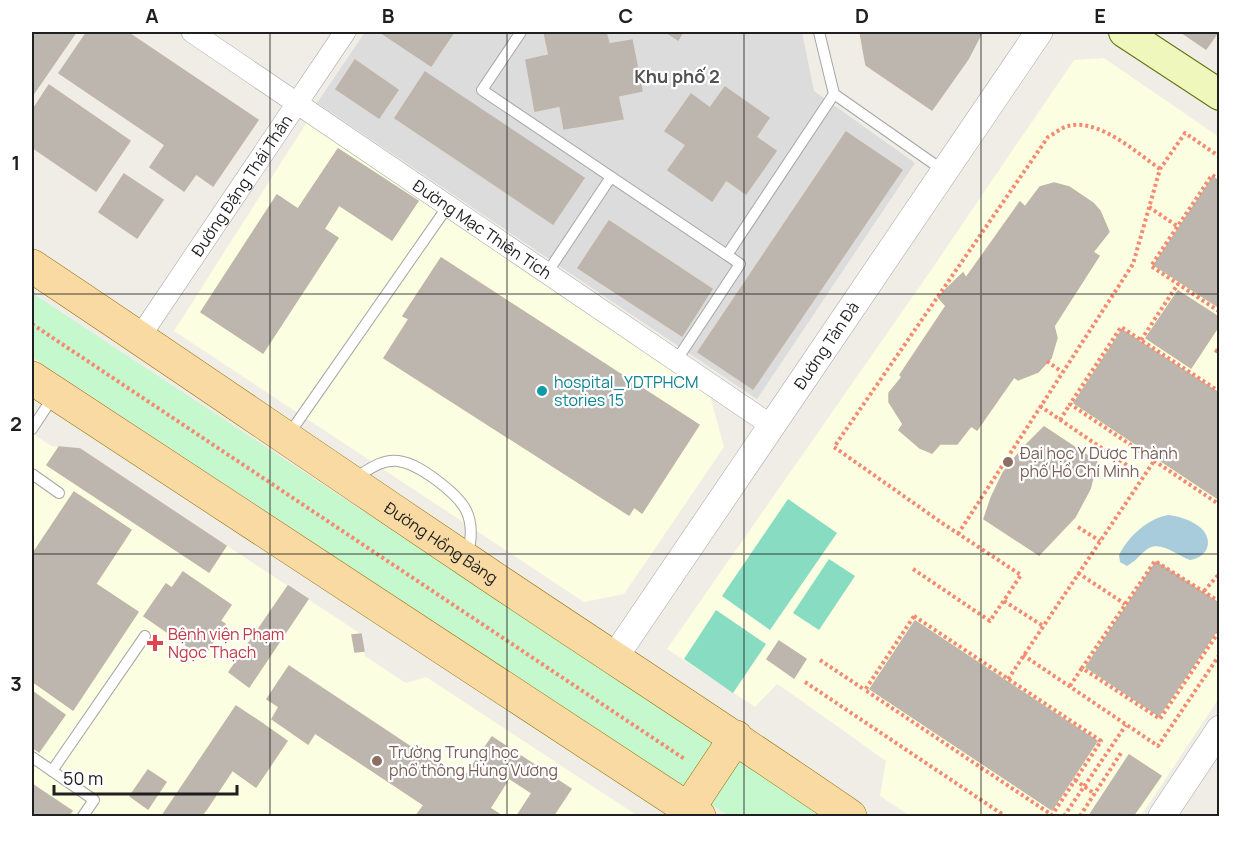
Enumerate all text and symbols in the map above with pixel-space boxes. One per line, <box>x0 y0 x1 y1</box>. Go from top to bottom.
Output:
text: A <box>145 2 159 29</box>
text: B <box>382 2 395 29</box>
text: C <box>619 2 633 29</box>
text: D <box>855 2 869 29</box>
text: E <box>1094 2 1106 29</box>
district label: Khu phố 2 <box>634 64 720 88</box>
street label: Đường Đặng Thái Thân <box>186 110 297 260</box>
text: 1 <box>12 149 20 176</box>
street label: Đường Mạc Thiên Tích <box>409 174 556 284</box>
street label: Đường Tản Đà <box>789 297 864 394</box>
place label: hospital_YDTPHCM stories 15 <box>554 371 698 411</box>
marker: hospital_YDTPHCM stories 15 <box>535 384 549 398</box>
text: 2 <box>10 410 22 437</box>
place label: Đại học Y Dược Thành phố Hồ Chí Minh <box>1020 442 1178 482</box>
marker: Đại học Y Dược Thành phố Hồ Chí Minh <box>1001 455 1015 469</box>
street label: Đường Hồng Bàng <box>380 497 502 589</box>
place label: Bệnh viện Phạm Ngọc Thạch <box>168 623 284 663</box>
marker: Bệnh viện Phạm Ngọc Thạch <box>146 634 164 652</box>
text: 3 <box>10 670 22 697</box>
place label: Trường Trung học phổ thông Hùng Vương <box>389 741 558 781</box>
marker: Trường Trung học phổ thông Hùng Vương <box>370 754 384 768</box>
scale bar <box>54 758 237 796</box>
text: 50 m <box>63 766 103 790</box>

